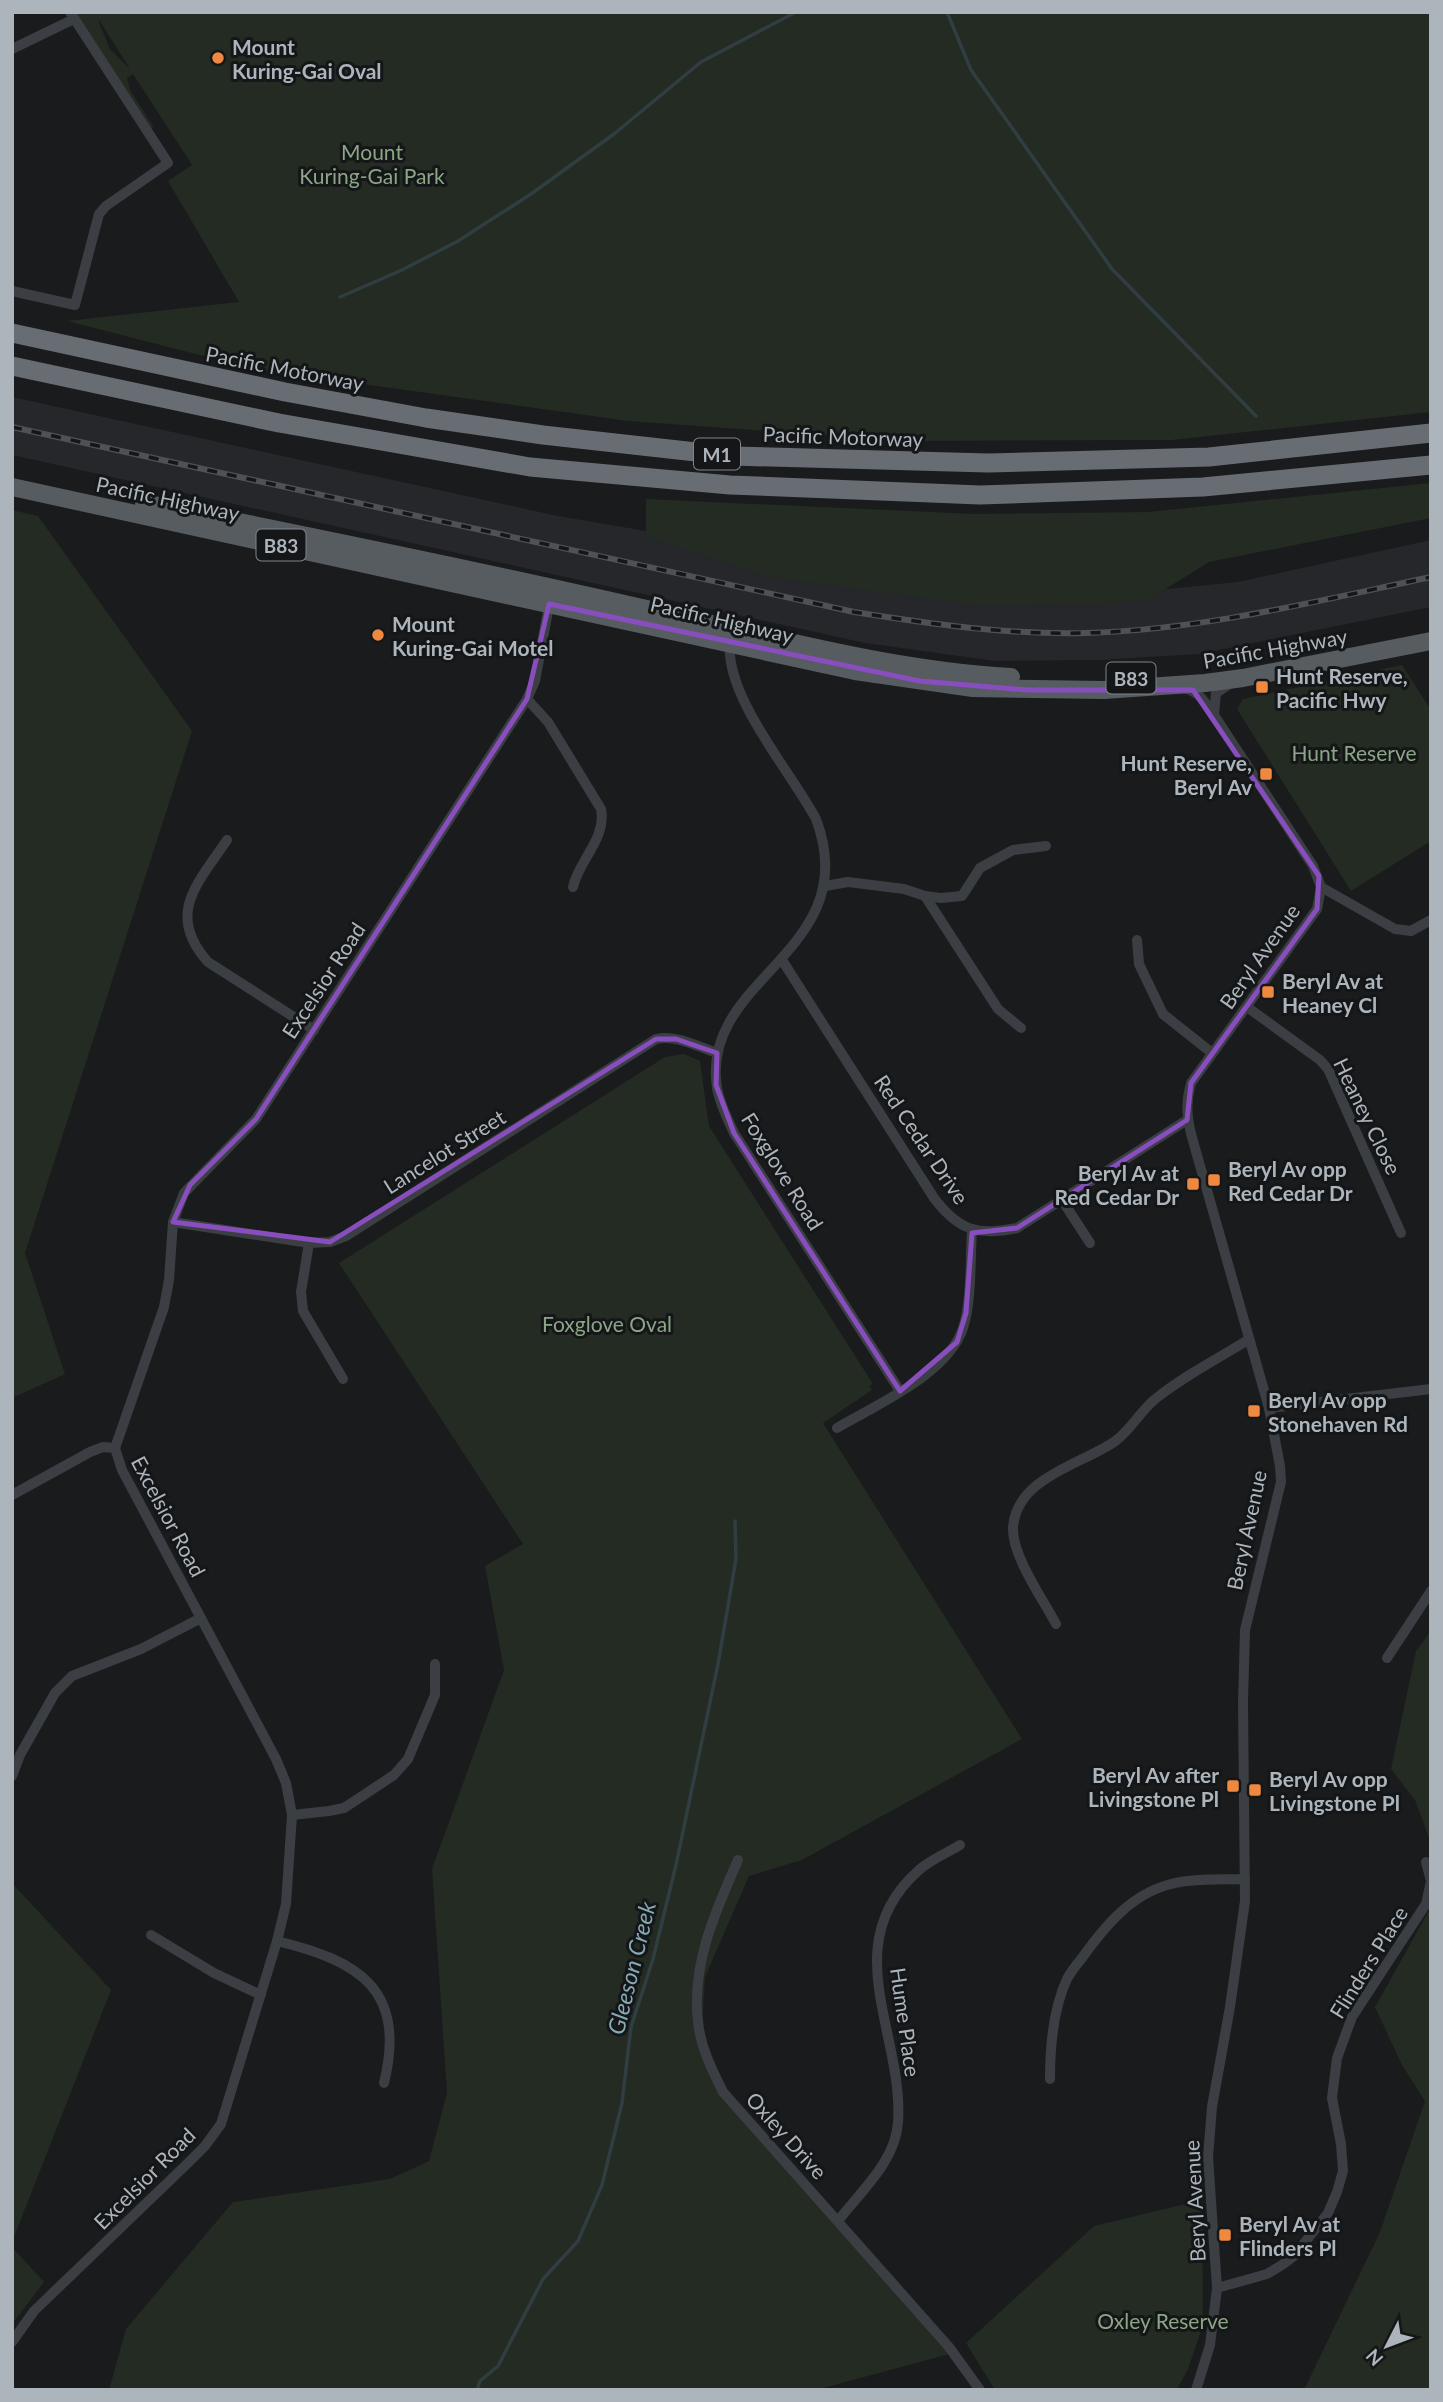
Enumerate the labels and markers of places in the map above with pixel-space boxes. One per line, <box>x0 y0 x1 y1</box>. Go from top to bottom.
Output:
place label: Mount Kuring-Gai Oval <box>232 34 382 83</box>
marker: Mount Kuring-Gai Oval <box>210 50 226 66</box>
place label: Mount Kuring-Gai Motel <box>392 611 553 660</box>
marker: Mount Kuring-Gai Motel <box>370 627 386 643</box>
place label: Hunt Reserve, Pacific Hwy <box>1276 663 1408 712</box>
marker: Hunt Reserve, Pacific Hwy <box>1254 679 1270 695</box>
place label: Hunt Reserve, Beryl Av <box>1120 750 1252 799</box>
marker: Hunt Reserve, Beryl Av <box>1258 766 1274 782</box>
place label: Beryl Av at Heaney Cl <box>1282 968 1383 1017</box>
marker: Beryl Av at Heaney Cl <box>1260 984 1276 1000</box>
place label: Beryl Av opp Red Cedar Dr <box>1228 1156 1353 1205</box>
place label: Beryl Av at Red Cedar Dr <box>1054 1160 1179 1209</box>
marker: Beryl Av opp Red Cedar Dr <box>1206 1172 1222 1188</box>
marker: Beryl Av at Red Cedar Dr <box>1185 1176 1201 1192</box>
place label: Beryl Av opp Stonehaven Rd <box>1268 1387 1408 1436</box>
marker: Beryl Av opp Stonehaven Rd <box>1246 1403 1262 1419</box>
place label: Beryl Av after Livingstone Pl <box>1088 1762 1219 1811</box>
place label: Beryl Av opp Livingstone Pl <box>1269 1766 1400 1815</box>
marker: Beryl Av after Livingstone Pl <box>1225 1778 1241 1794</box>
marker: Beryl Av opp Livingstone Pl <box>1247 1782 1263 1798</box>
place label: Beryl Av at Flinders Pl <box>1239 2211 1340 2260</box>
marker: Beryl Av at Flinders Pl <box>1217 2227 1233 2243</box>

